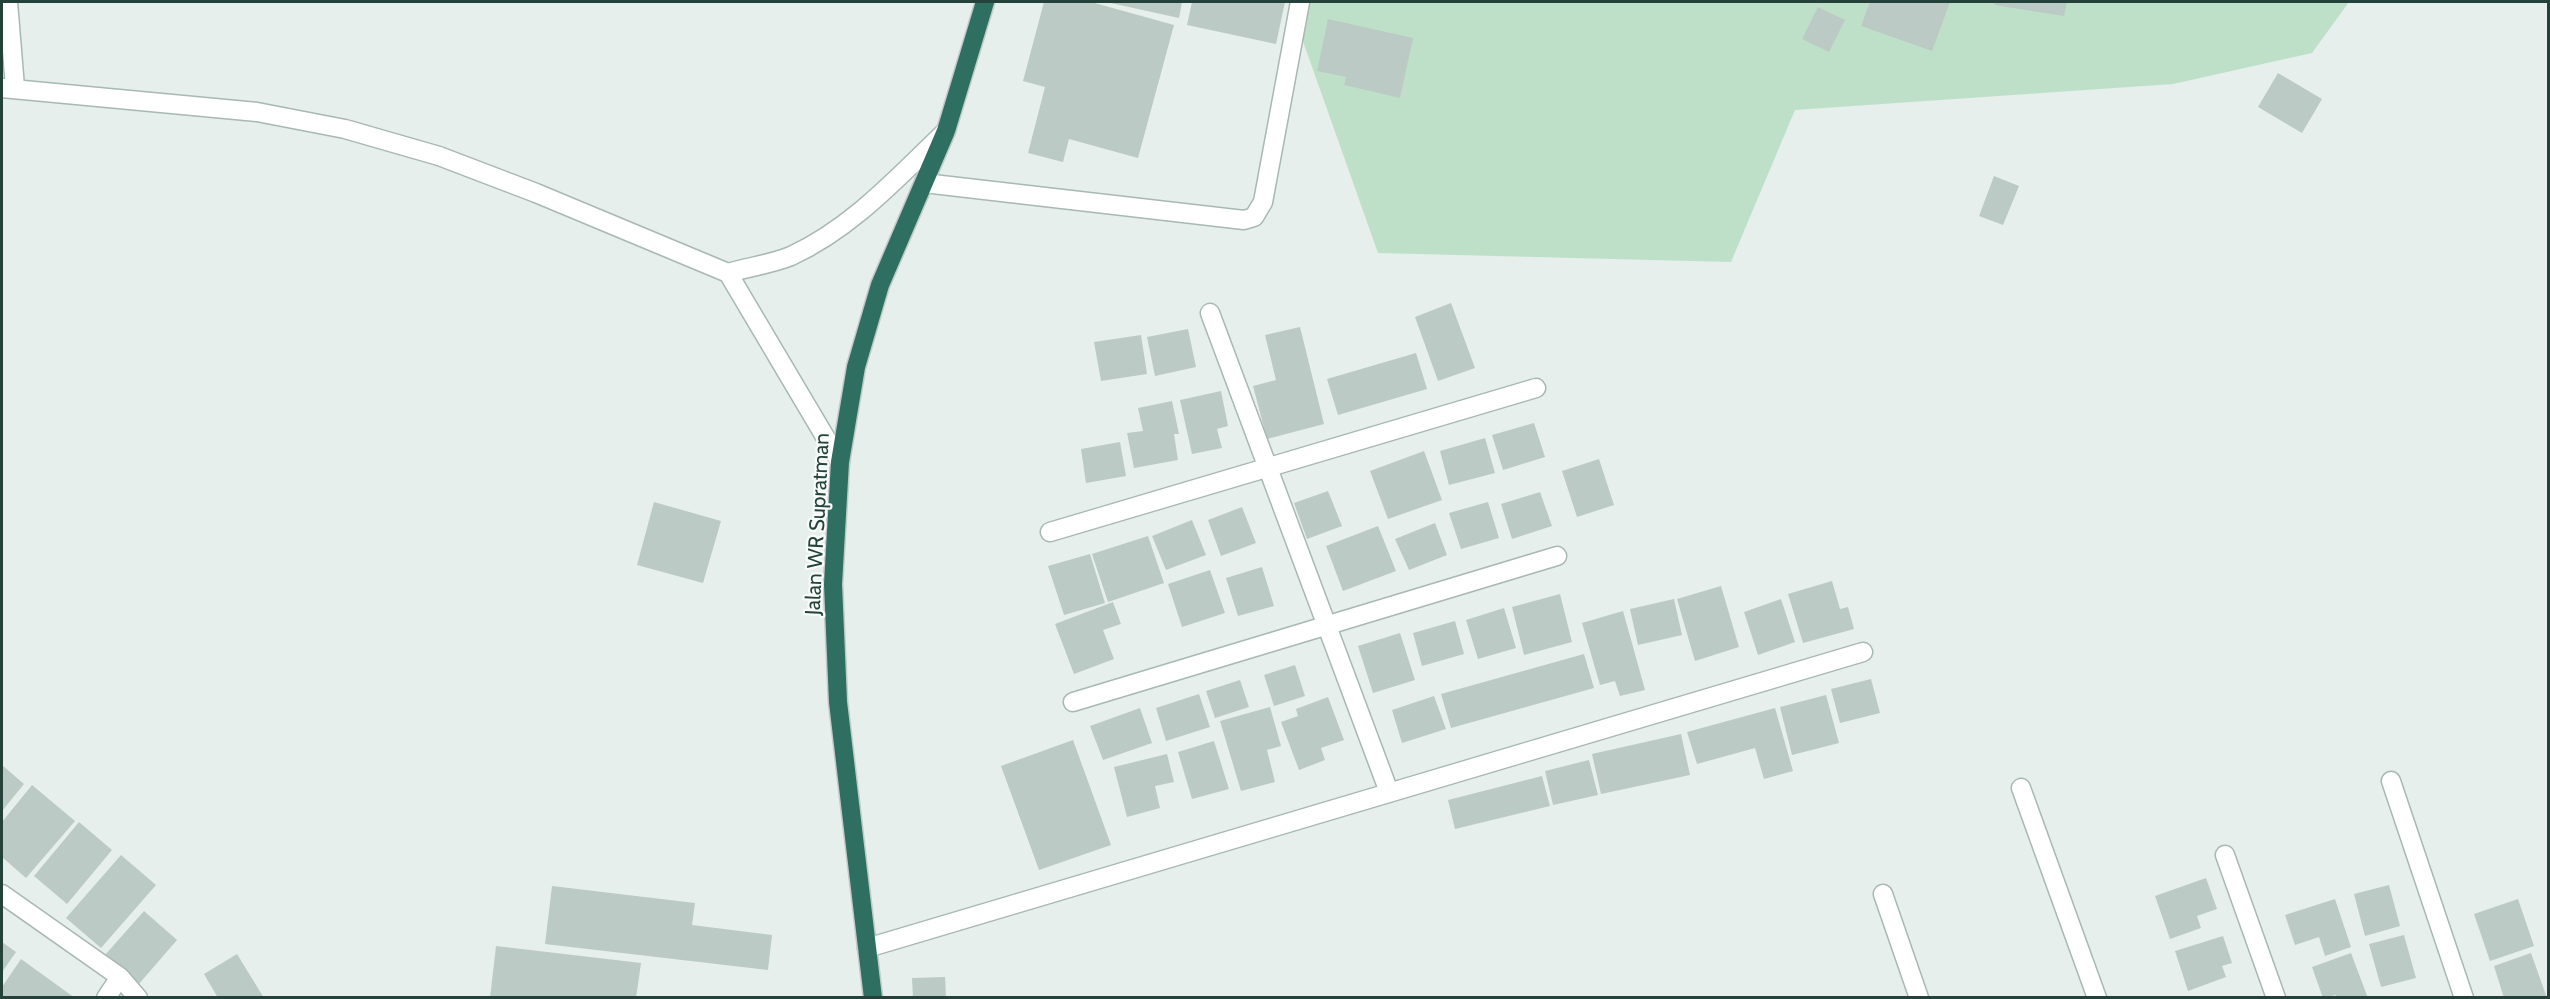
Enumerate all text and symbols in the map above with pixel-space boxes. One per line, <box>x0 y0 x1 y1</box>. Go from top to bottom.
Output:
street label: Jalan WR Supratman <box>801 432 835 616</box>

